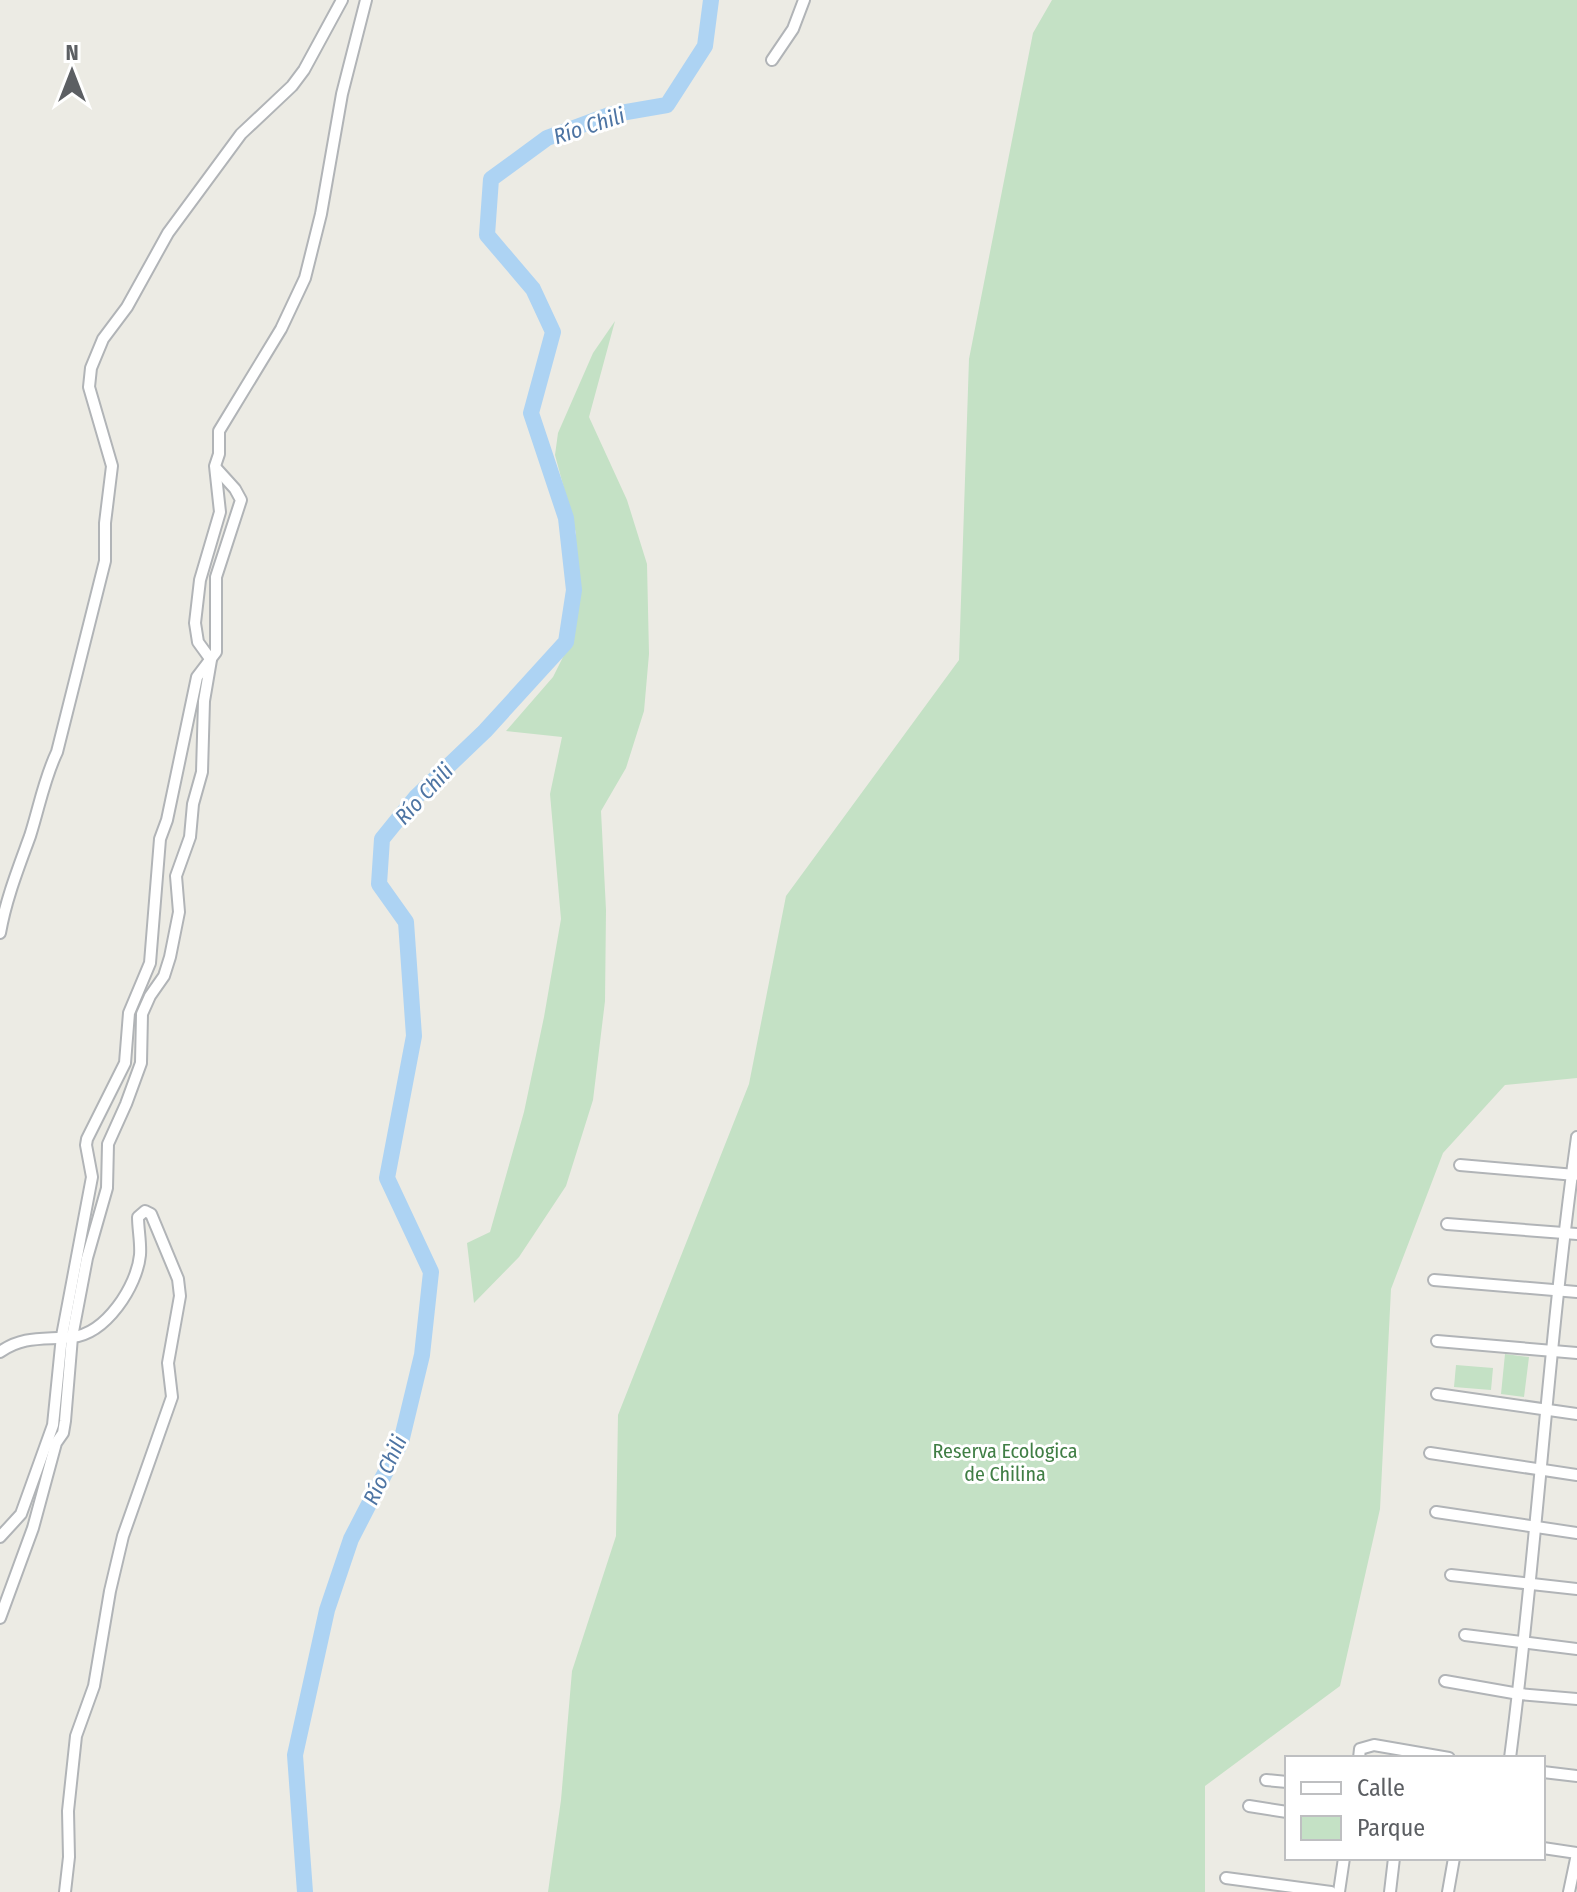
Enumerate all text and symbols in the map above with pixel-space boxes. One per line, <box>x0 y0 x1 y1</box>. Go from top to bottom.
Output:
north arrow <box>32 32 112 112</box>
text: N <box>65 39 79 66</box>
water label: Río Chili <box>550 102 628 150</box>
water label: Río Chili <box>389 758 459 830</box>
water label: Río Chili <box>357 1431 413 1509</box>
park label: Reserva Ecologica de Chilina <box>933 1439 1077 1486</box>
legend <box>1285 1756 1545 1860</box>
text: Calle <box>1357 1774 1405 1802</box>
text: Parque <box>1357 1814 1425 1842</box>

